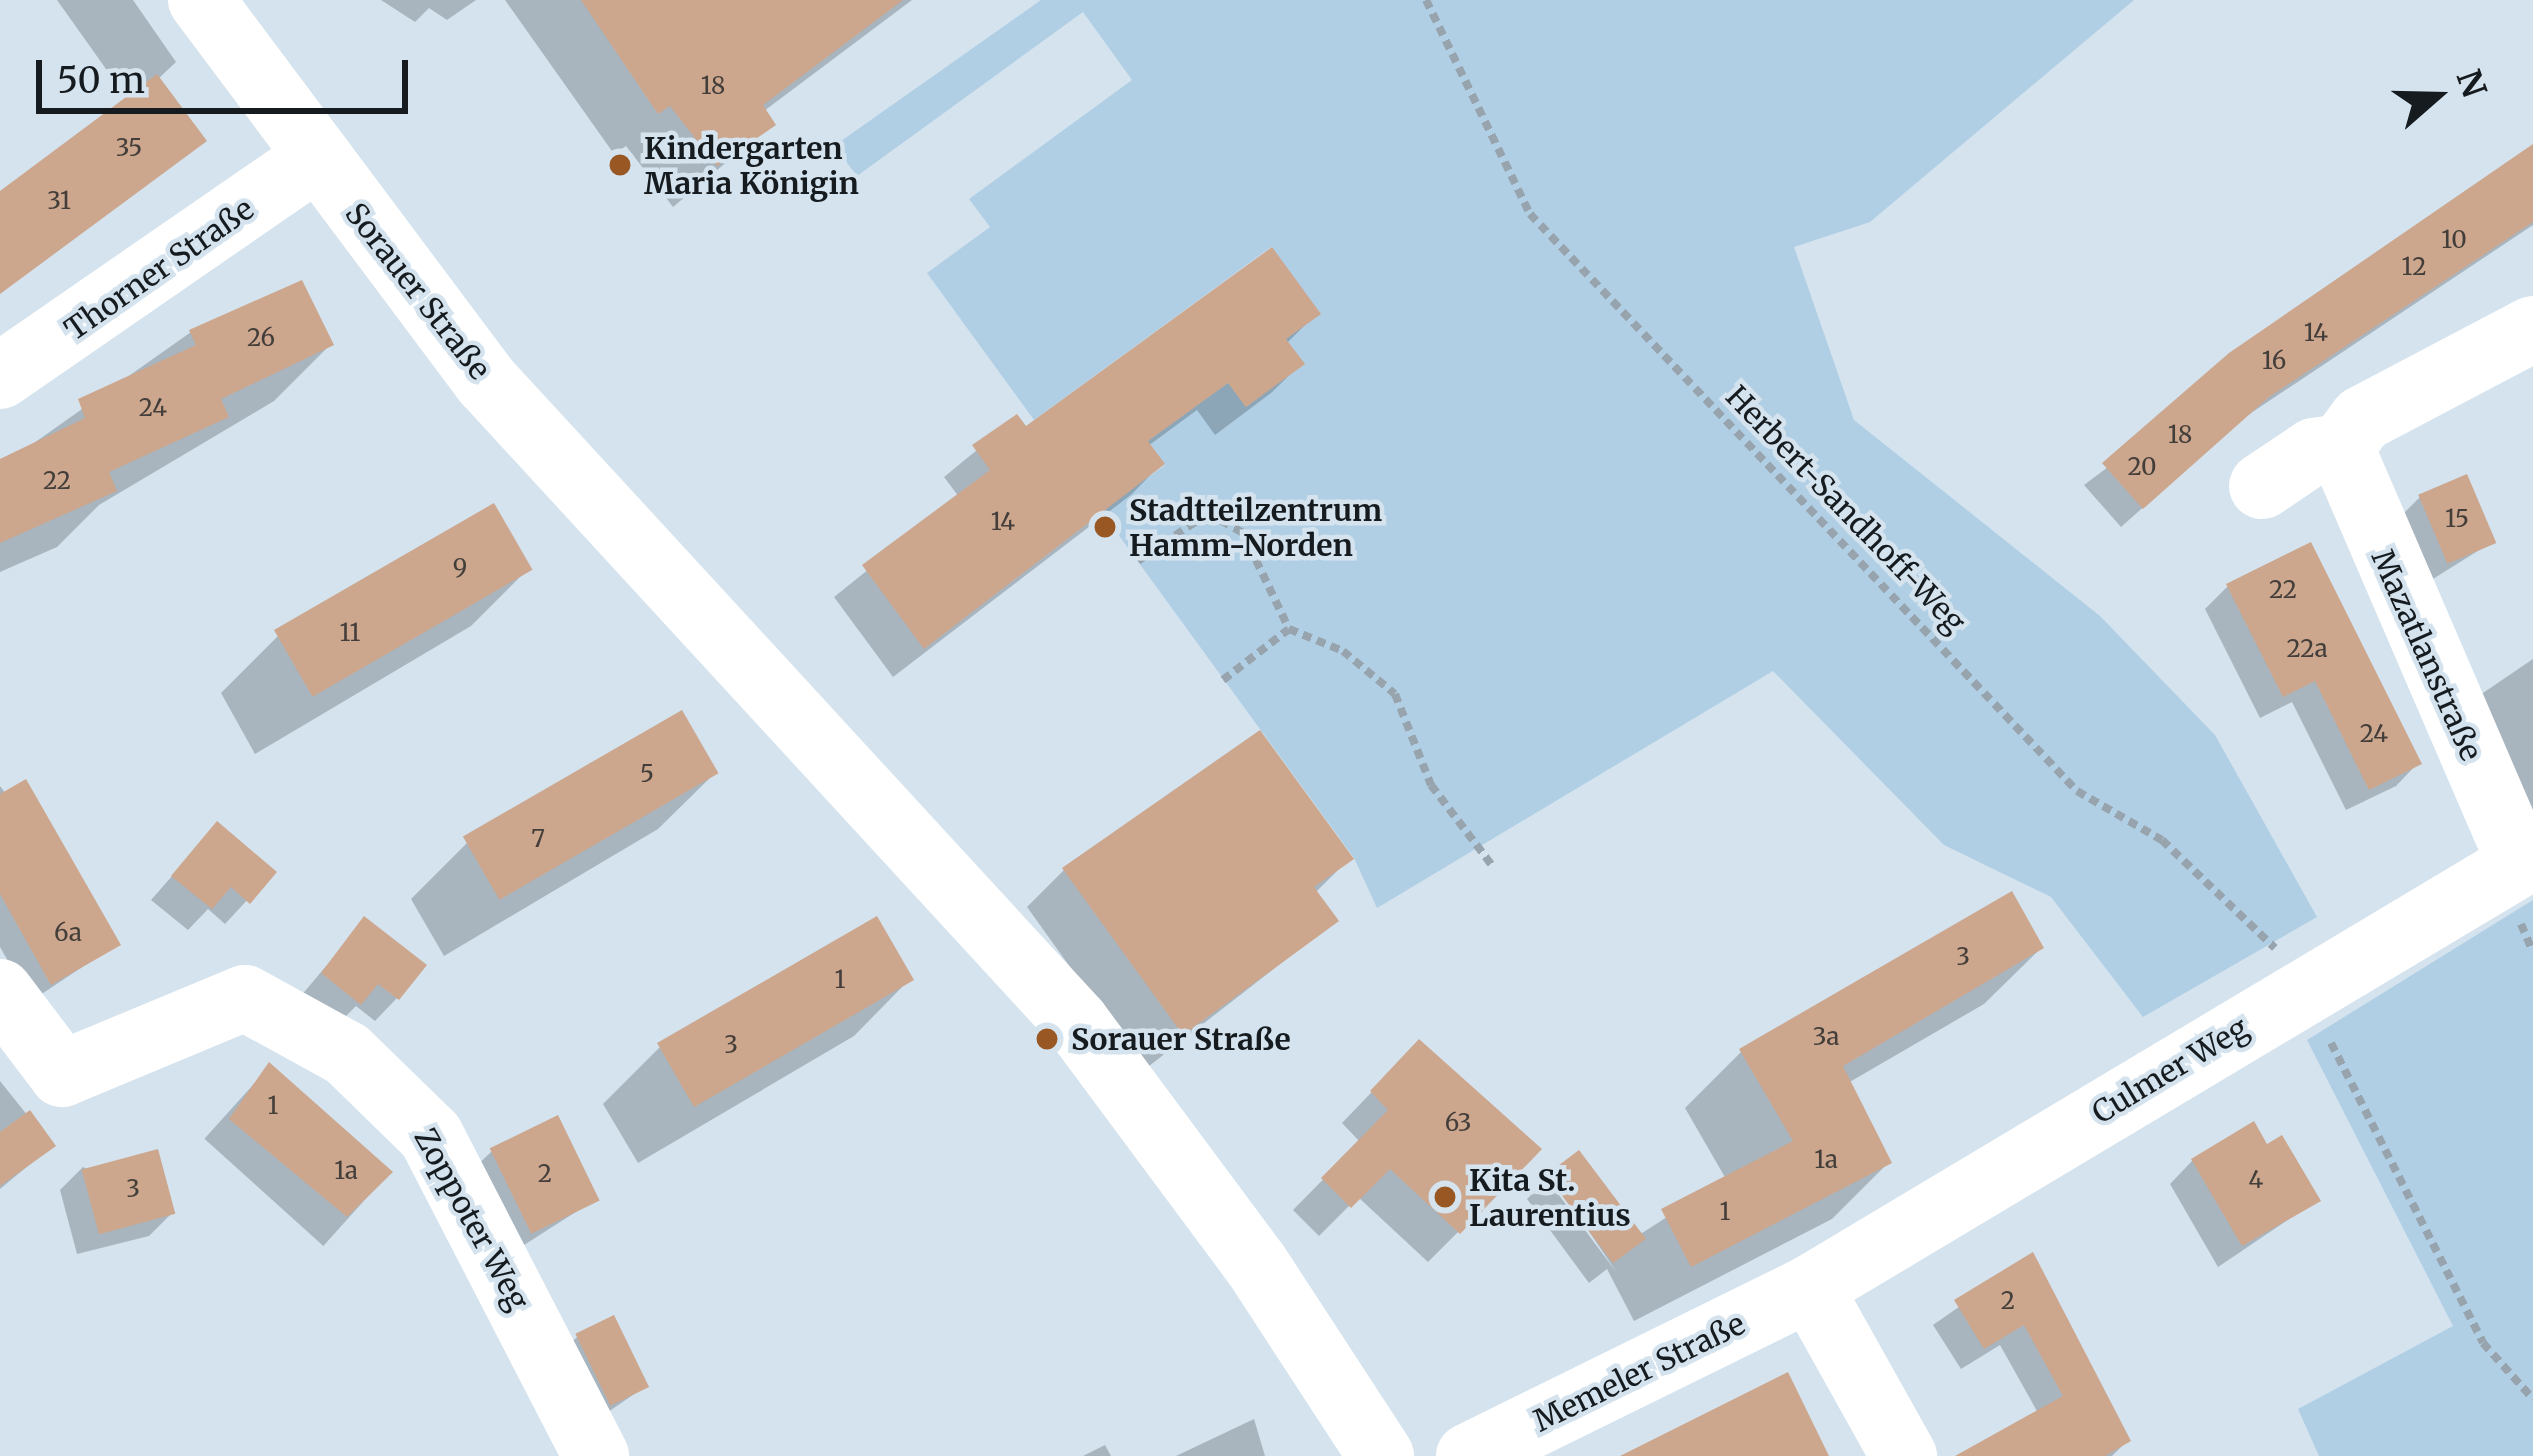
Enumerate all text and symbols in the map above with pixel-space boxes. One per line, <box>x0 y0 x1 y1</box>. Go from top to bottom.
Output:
scale bar <box>42 36 414 110</box>
north arrow <box>2377 36 2497 156</box>
text: 50 m <box>57 58 145 103</box>
text: N <box>2448 64 2495 103</box>
house number: 18 <box>701 72 725 100</box>
place label: Kindergarten Maria Königin <box>644 130 859 201</box>
house number: 35 <box>116 134 142 162</box>
marker: Kindergarten Maria Königin <box>607 152 633 178</box>
house number: 31 <box>47 187 71 215</box>
street label: Thorner Straße <box>58 191 260 347</box>
street label: Sorauer Straße <box>338 196 498 386</box>
house number: 10 <box>2441 226 2467 254</box>
house number: 12 <box>2402 253 2426 281</box>
house number: 14 <box>2304 319 2328 347</box>
house number: 26 <box>247 324 275 352</box>
house number: 16 <box>2262 347 2286 375</box>
street label: Herbert-Sandhoff-Weg <box>1719 378 1973 640</box>
house number: 24 <box>139 394 167 422</box>
house number: 18 <box>2168 421 2192 449</box>
house number: 20 <box>2127 453 2157 481</box>
house number: 22 <box>43 467 71 495</box>
place label: Stadtteilzentrum Hamm-Norden <box>1129 492 1382 562</box>
house number: 15 <box>2445 505 2469 533</box>
house number: 14 <box>991 508 1015 536</box>
marker: Stadtteilzentrum Hamm-Norden <box>1092 514 1118 540</box>
street label: Mazatlanstraße <box>2364 544 2490 766</box>
house number: 9 <box>453 554 467 582</box>
house number: 22 <box>2269 576 2297 604</box>
house number: 11 <box>340 619 360 647</box>
house number: 22a <box>2286 635 2328 663</box>
house number: 24 <box>2360 720 2388 748</box>
house number: 5 <box>640 760 654 788</box>
house number: 7 <box>531 825 545 853</box>
house number: 6a <box>54 919 82 947</box>
house number: 3 <box>1956 943 1970 971</box>
house number: 1 <box>835 966 845 994</box>
street label: Culmer Weg <box>2085 1009 2255 1131</box>
place label: Sorauer Straße <box>1071 1021 1291 1057</box>
house number: 3a <box>1813 1023 1839 1051</box>
marker: Sorauer Straße <box>1034 1026 1060 1052</box>
house number: 3 <box>724 1031 738 1059</box>
house number: 1 <box>268 1092 278 1120</box>
house number: 63 <box>1445 1109 1471 1137</box>
street label: Zoppoter Weg <box>407 1122 537 1316</box>
house number: 1a <box>1814 1146 1838 1174</box>
house number: 1a <box>334 1157 358 1185</box>
house number: 2 <box>538 1160 552 1188</box>
place label: Kita St. Laurentius <box>1469 1162 1631 1232</box>
house number: 4 <box>2249 1166 2263 1194</box>
house number: 3 <box>126 1175 140 1203</box>
marker: Kita St. Laurentius <box>1432 1184 1458 1210</box>
house number: 1 <box>1720 1198 1730 1226</box>
house number: 2 <box>2001 1287 2015 1315</box>
street label: Memeler Straße <box>1528 1305 1750 1439</box>

